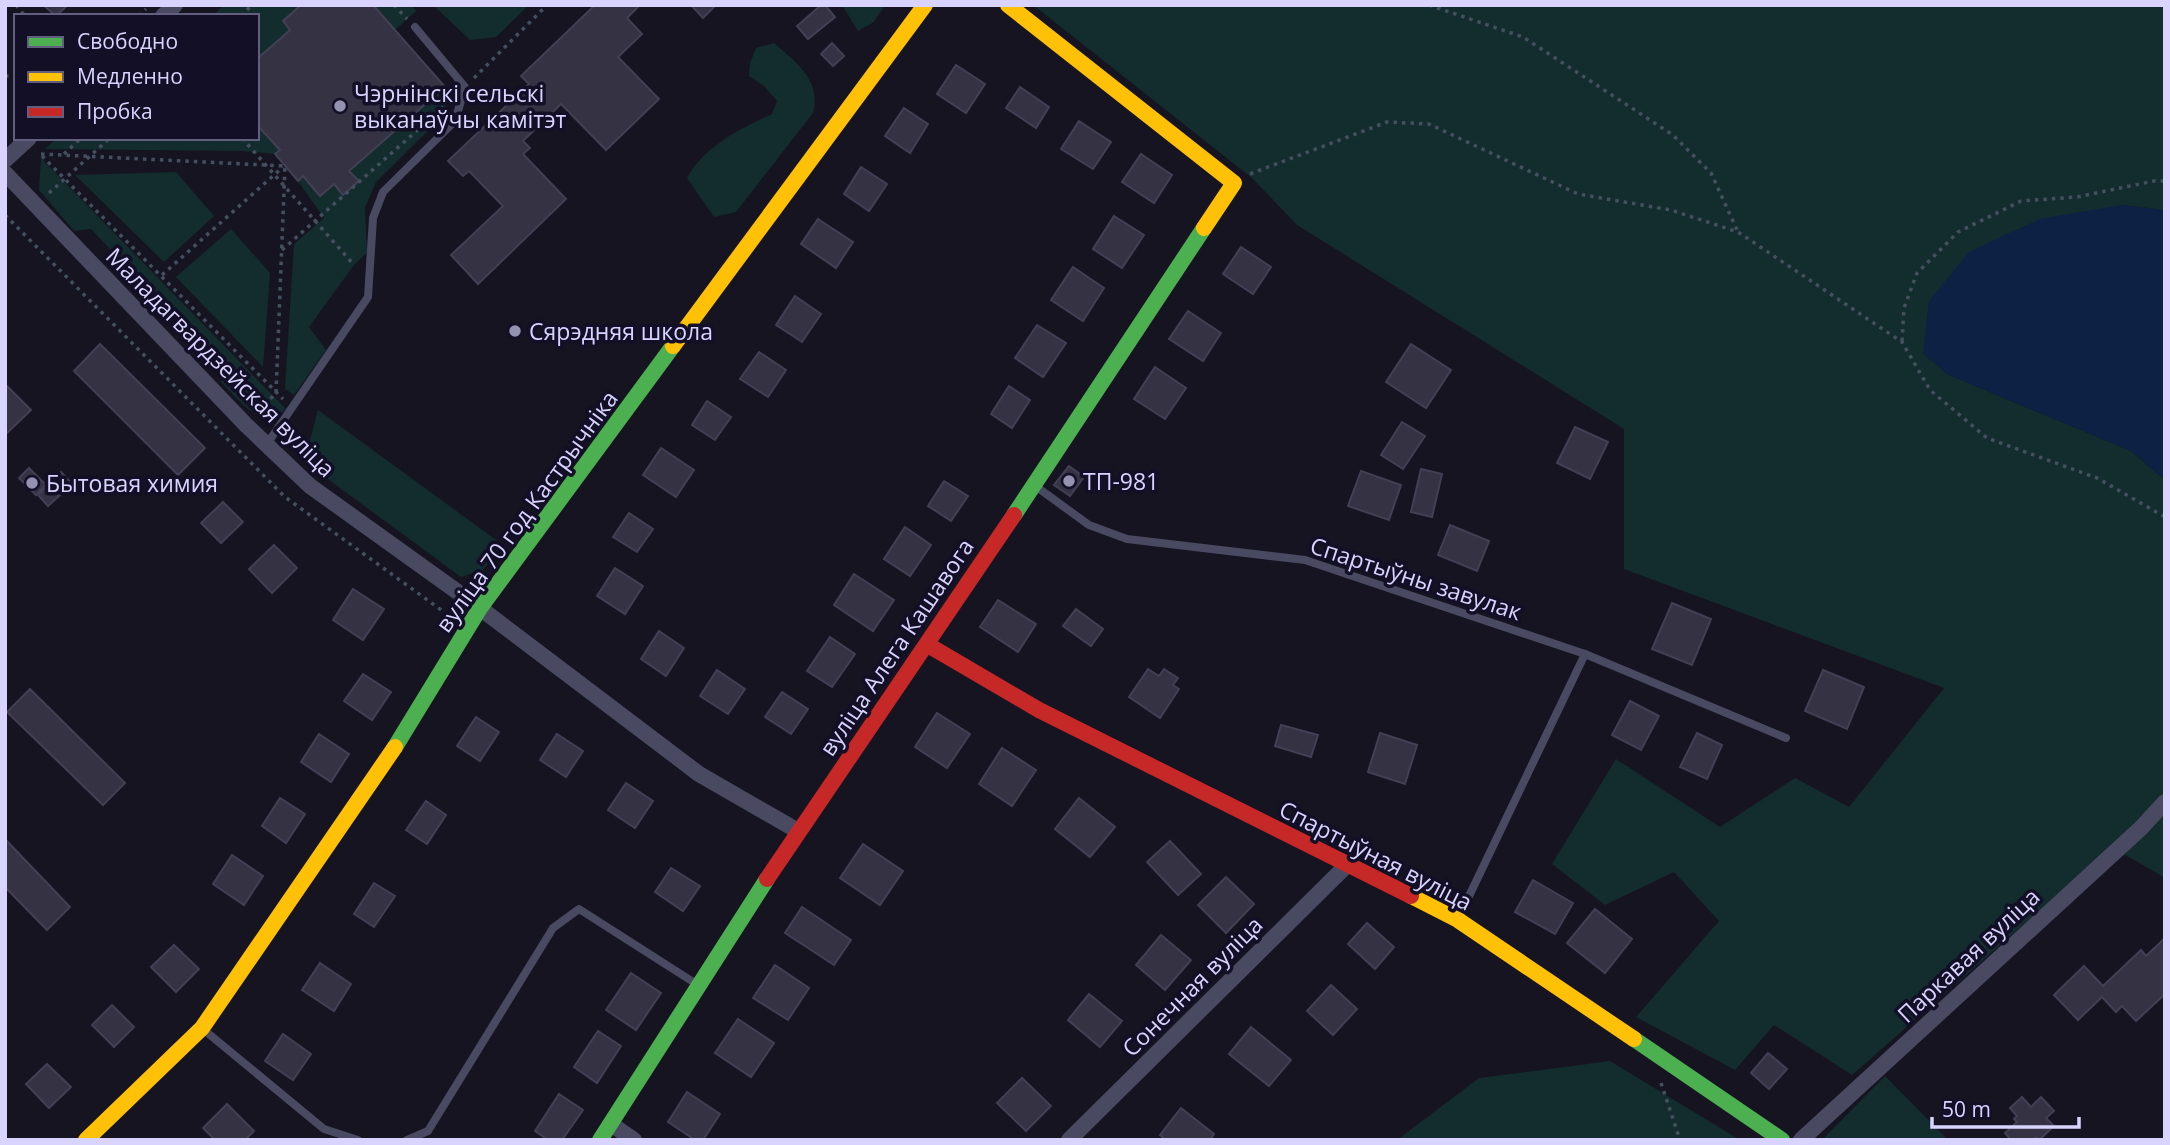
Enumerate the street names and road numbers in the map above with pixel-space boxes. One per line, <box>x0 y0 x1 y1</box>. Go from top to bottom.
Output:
street label: Маладагвардзейская вуліца <box>99 240 343 484</box>
street label: вуліца 70 год Кастрычніка <box>427 384 625 638</box>
street label: Спартыўны завулак <box>1306 529 1526 627</box>
street label: вуліца Алега Кашавога <box>811 532 981 762</box>
street label: Спартыўная вуліца <box>1274 792 1478 918</box>
street label: Паркавая вуліца <box>1890 881 2046 1029</box>
street label: Сонечная вуліца <box>1115 909 1269 1063</box>

